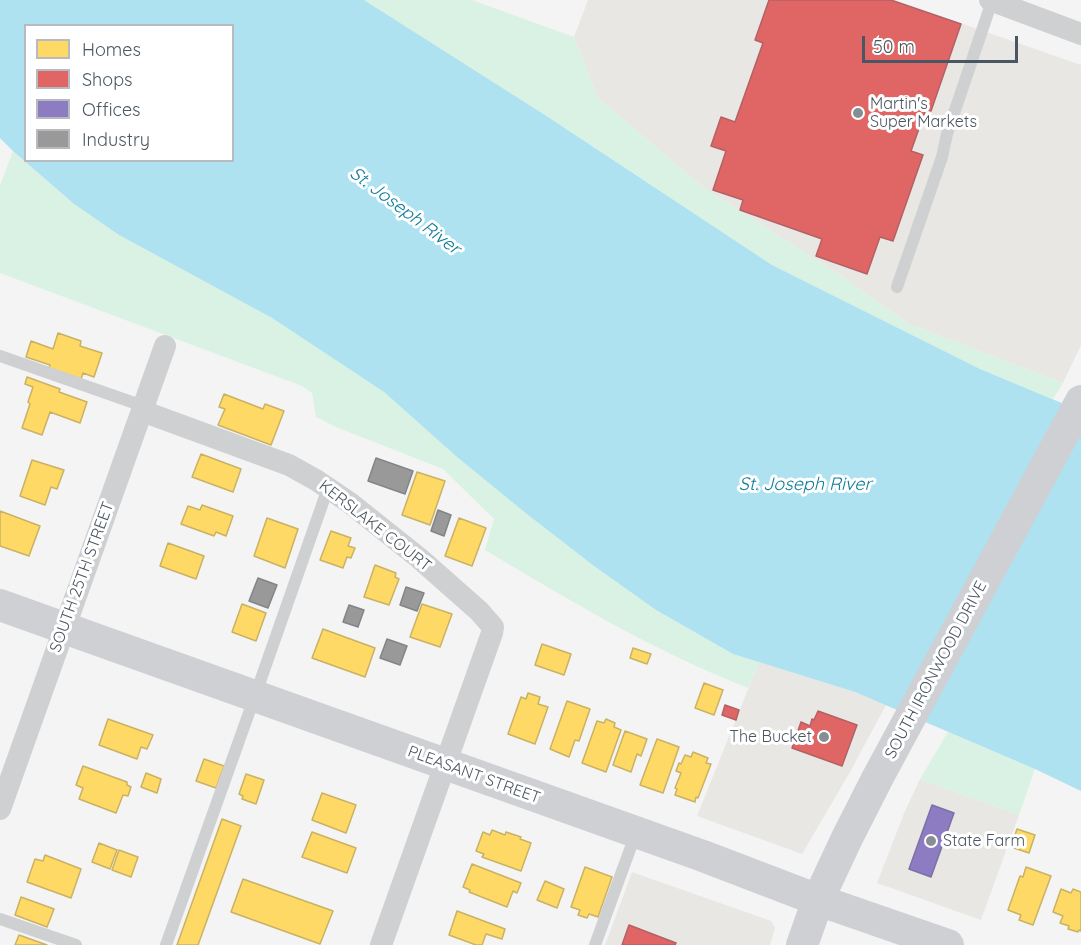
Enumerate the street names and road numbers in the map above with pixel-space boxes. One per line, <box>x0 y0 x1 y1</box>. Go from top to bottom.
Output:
street label: KERSLAKE COURT <box>315 476 435 576</box>
street label: SOUTH 25TH STREET <box>46 499 118 655</box>
street label: SOUTH IRONWOOD DRIVE <box>881 578 991 762</box>
street label: PLEASANT STREET <box>405 742 543 808</box>

